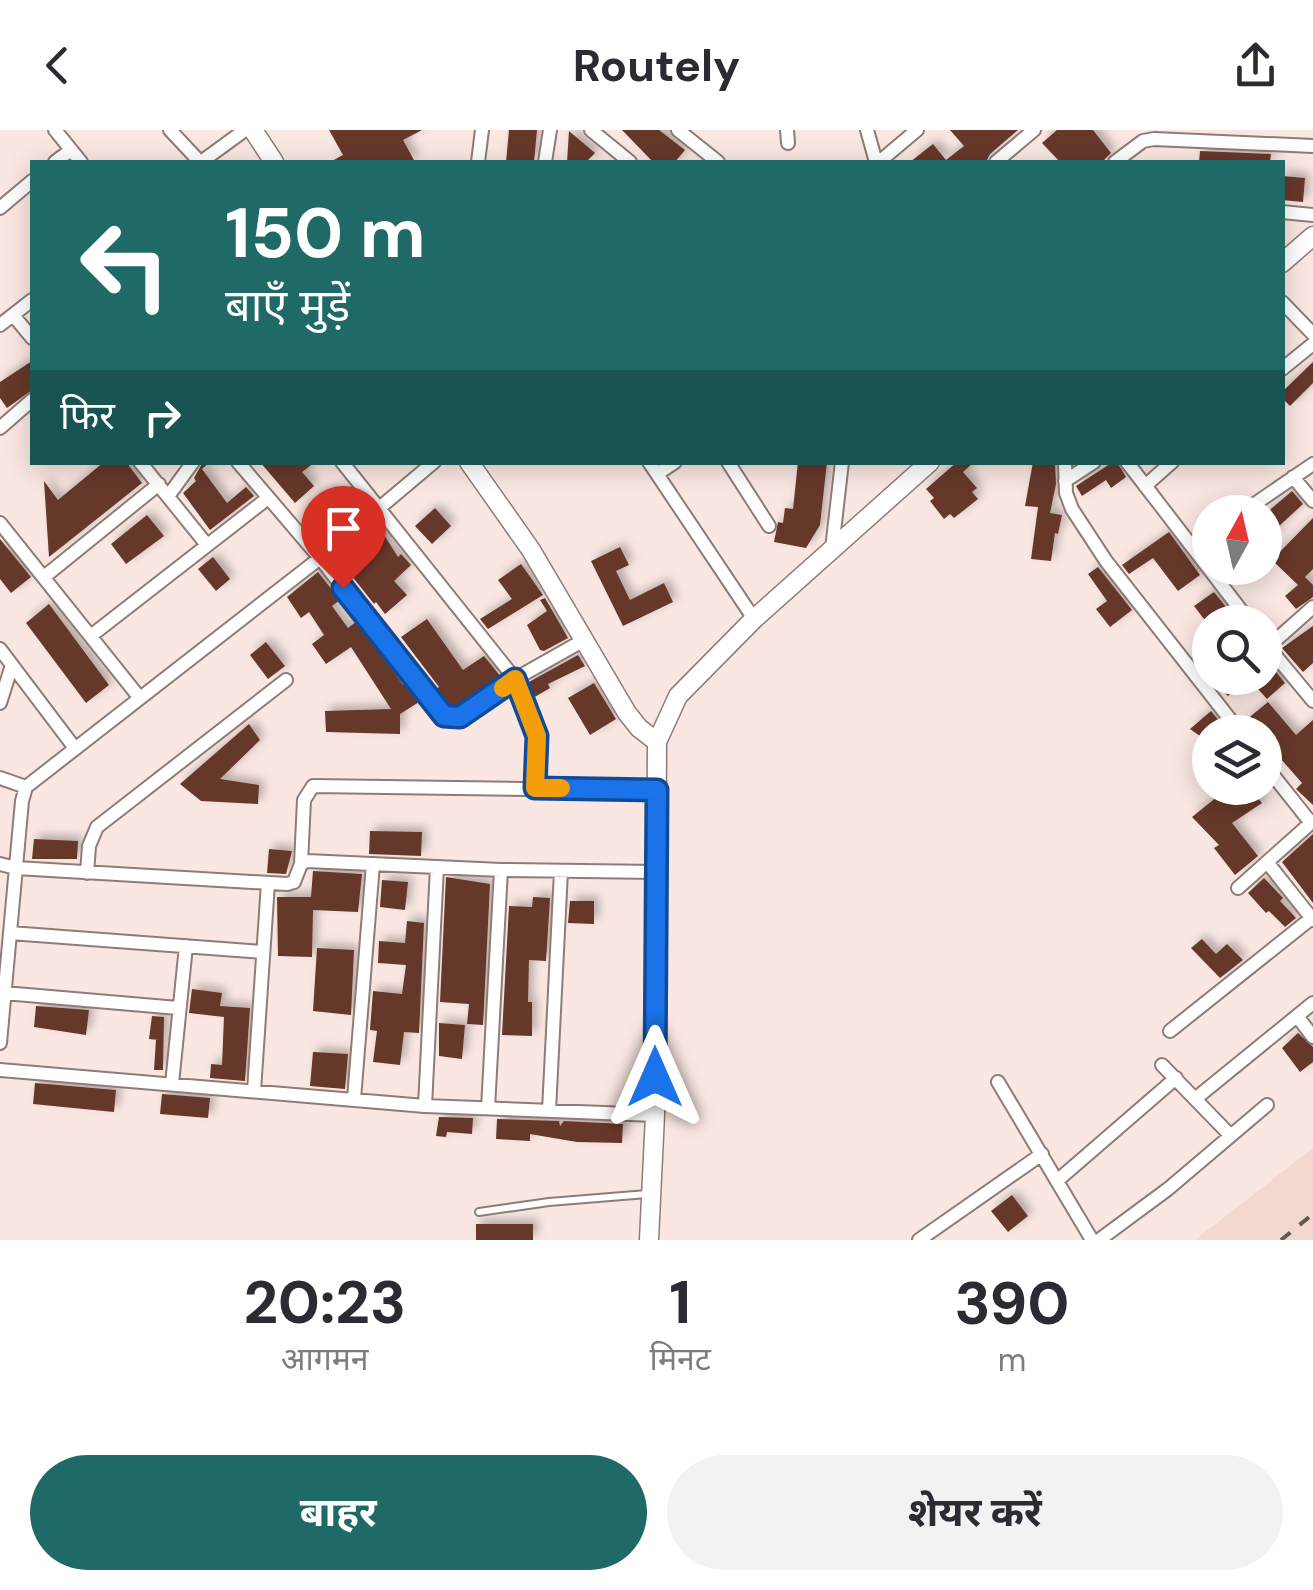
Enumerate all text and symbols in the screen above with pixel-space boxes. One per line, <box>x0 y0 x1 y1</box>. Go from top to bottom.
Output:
text: Routely <box>573 36 740 95</box>
icon: back <box>30 38 85 93</box>
icon: share <box>1228 38 1283 93</box>
text: 150 m <box>225 188 426 279</box>
icon: left <box>60 200 190 330</box>
text: बाएँ मुड़ें <box>225 276 350 335</box>
icon: right <box>135 390 190 445</box>
text: फिर <box>60 391 115 441</box>
pin <box>301 486 386 589</box>
north arrow <box>1192 495 1282 585</box>
map controls <box>1192 495 1282 805</box>
icon: arrive <box>316 501 371 556</box>
button: search <box>1192 605 1282 695</box>
button: layers <box>1192 715 1282 805</box>
position arrow <box>603 1025 707 1129</box>
text: 20:23 <box>243 1263 406 1342</box>
text: 1 <box>669 1263 691 1342</box>
text: 390 <box>954 1264 1069 1343</box>
text: आगमन <box>281 1338 369 1380</box>
text: मिनट <box>650 1338 711 1380</box>
text: m <box>998 1339 1026 1381</box>
button: बाहर <box>30 1455 647 1570</box>
button: शेयर करें <box>667 1455 1283 1570</box>

